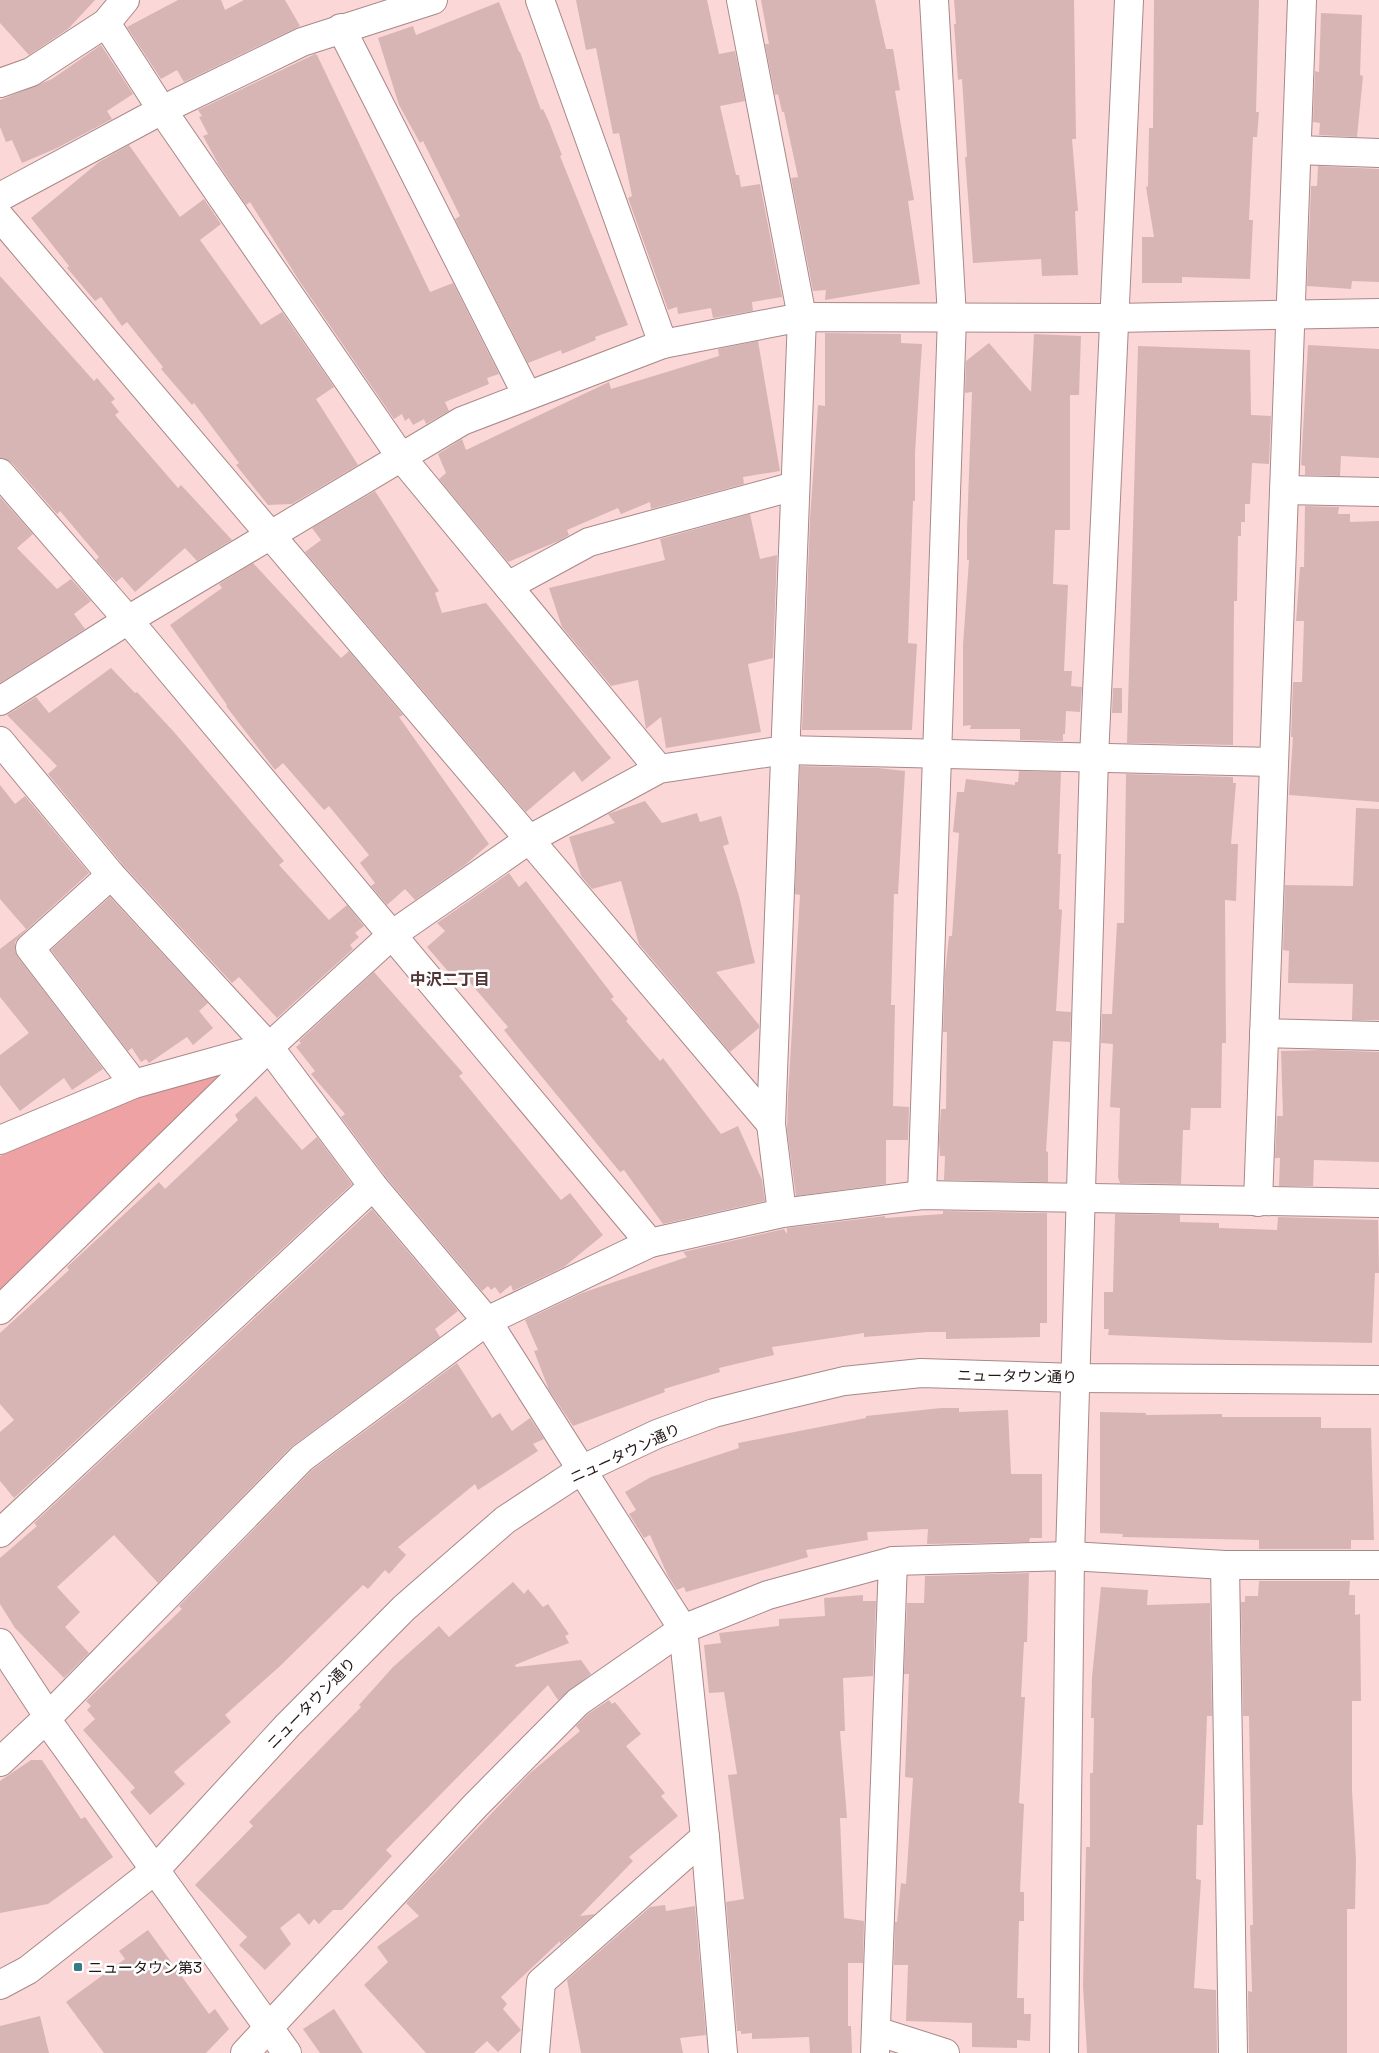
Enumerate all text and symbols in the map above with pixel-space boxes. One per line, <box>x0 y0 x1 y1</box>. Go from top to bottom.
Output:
district label: 中沢二丁目 <box>410 969 490 990</box>
street label: ニュータウン通り <box>957 1365 1077 1387</box>
street label: ニュータウン通り <box>567 1419 683 1487</box>
street label: ニュータウン通り <box>262 1653 360 1753</box>
place label: ニュータウン第3 <box>88 1958 202 1977</box>
marker: ニュータウン第3 <box>72 1961 84 1973</box>

